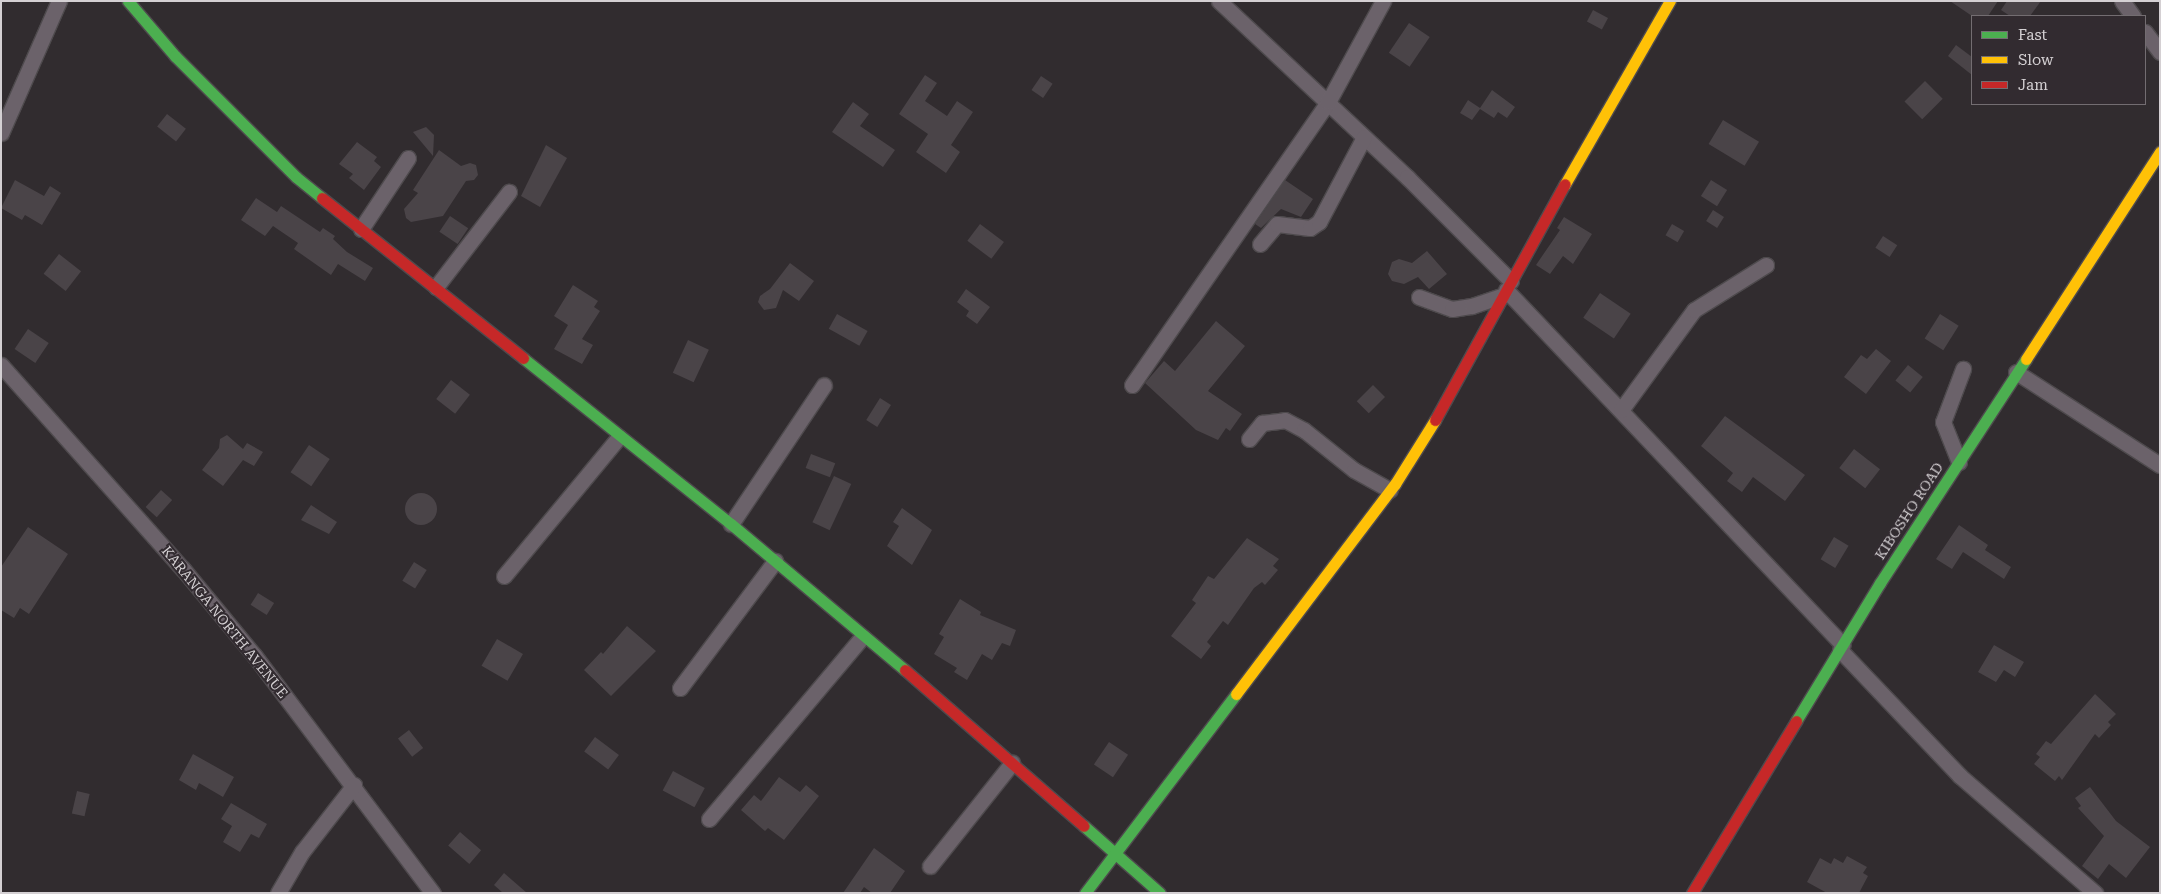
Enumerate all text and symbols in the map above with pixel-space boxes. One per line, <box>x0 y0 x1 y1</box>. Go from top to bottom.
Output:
legend <box>1971 15 2146 105</box>
text: Fast <box>2018 26 2047 44</box>
text: Slow <box>2018 51 2053 69</box>
text: Jam <box>2018 76 2048 94</box>
street label: KIBOSHO ROAD <box>1871 459 1947 563</box>
street label: KARANGA NORTH AVENUE <box>158 543 292 701</box>

